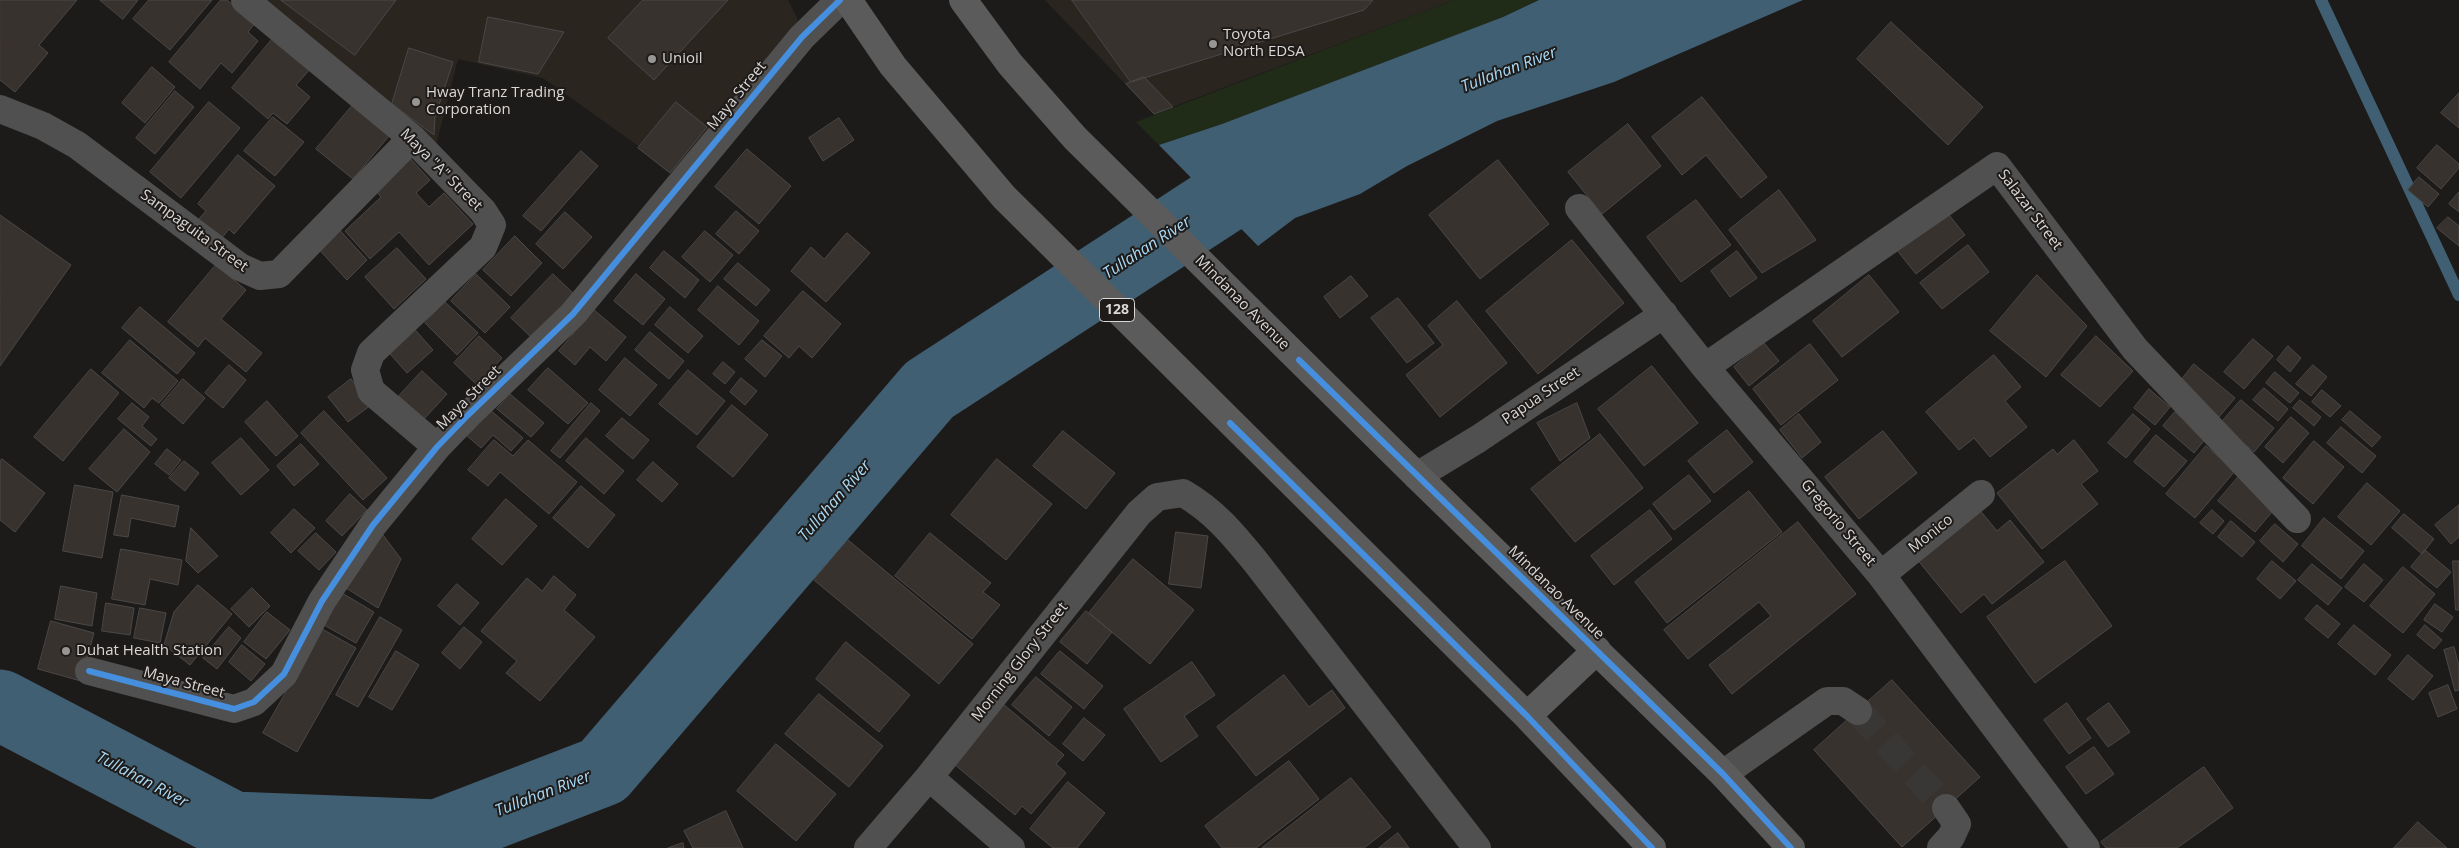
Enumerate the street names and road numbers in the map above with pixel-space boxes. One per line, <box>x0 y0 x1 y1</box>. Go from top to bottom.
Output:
street label: Maya Street <box>704 58 770 134</box>
street label: Maya "A" Street <box>396 125 486 215</box>
street label: Salazar Street <box>1994 166 2066 254</box>
street label: Sampaguita Street <box>137 186 251 276</box>
street label: Mindanao Avenue <box>1191 252 1293 354</box>
road number: 128 <box>1100 298 1134 322</box>
street label: Maya Street <box>433 362 505 434</box>
street label: Papua Street <box>1499 363 1583 429</box>
street label: Gregorio Street <box>1797 476 1879 570</box>
street label: Monico <box>1905 511 1957 557</box>
street label: Mindanao Avenue <box>1504 543 1608 643</box>
street label: Morning Glory Street <box>968 599 1072 725</box>
street label: Maya Street <box>141 664 227 702</box>

